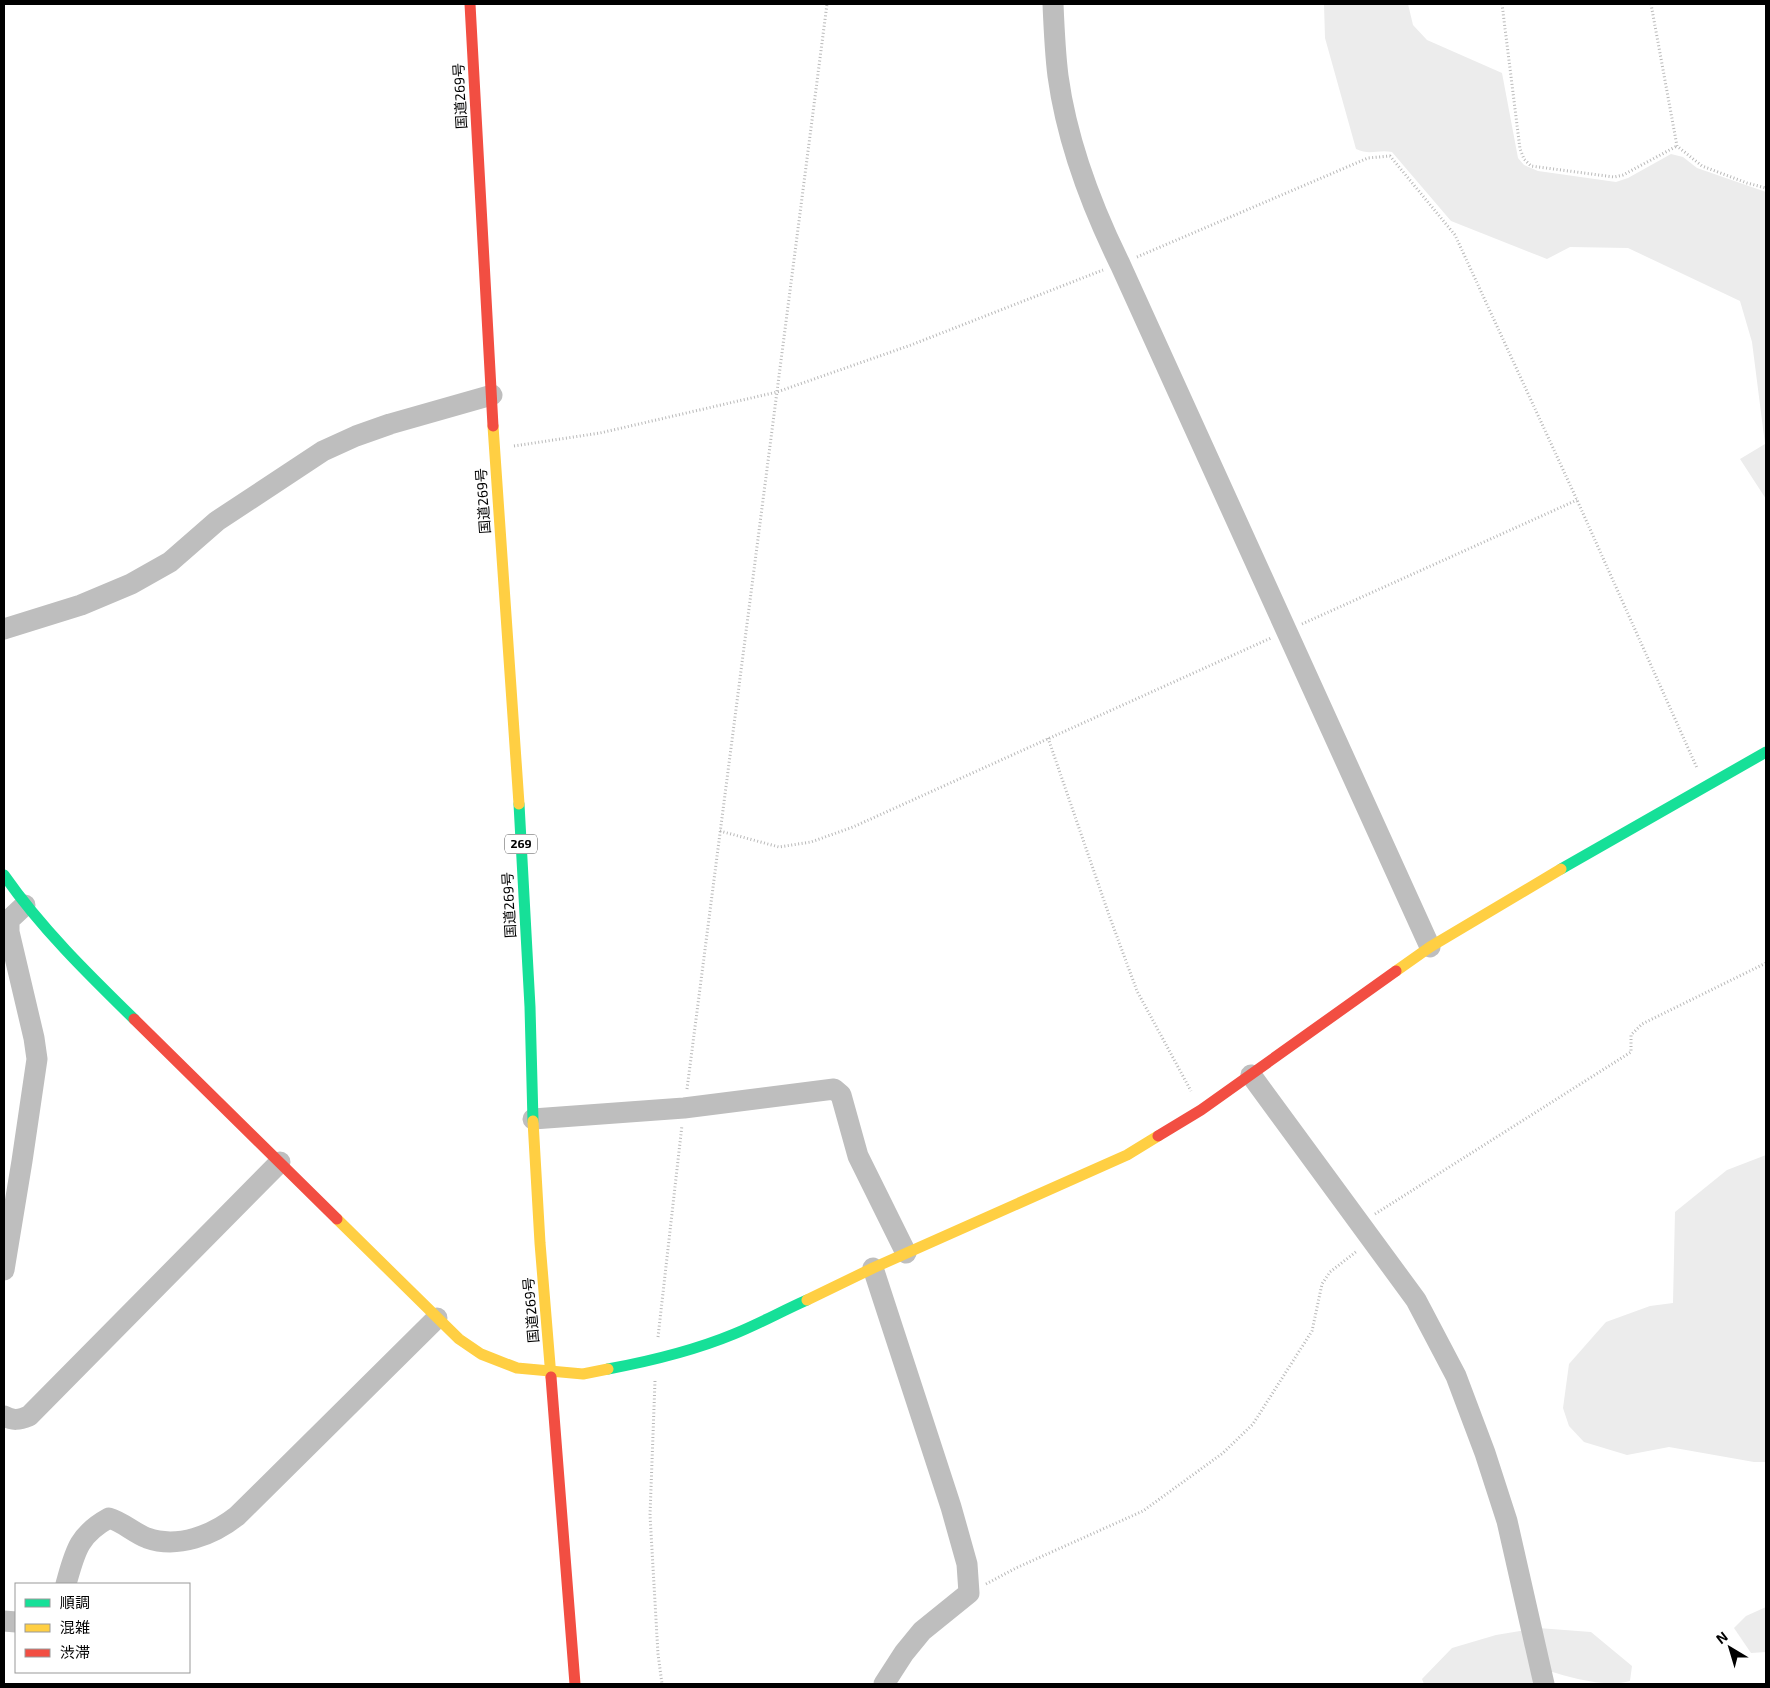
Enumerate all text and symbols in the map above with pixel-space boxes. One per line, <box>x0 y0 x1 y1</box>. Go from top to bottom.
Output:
street label: 国道269号 <box>449 63 470 129</box>
street label: 国道269号 <box>472 468 493 534</box>
road number: 269 <box>505 834 537 854</box>
street label: 国道269号 <box>498 872 519 938</box>
street label: 国道269号 <box>519 1276 542 1344</box>
legend <box>15 1583 190 1673</box>
text: 順調 <box>60 1593 90 1611</box>
text: 混雑 <box>60 1618 90 1636</box>
north arrow <box>1705 1623 1755 1673</box>
text: N <box>1712 1628 1731 1647</box>
text: 渋滞 <box>60 1643 90 1661</box>

